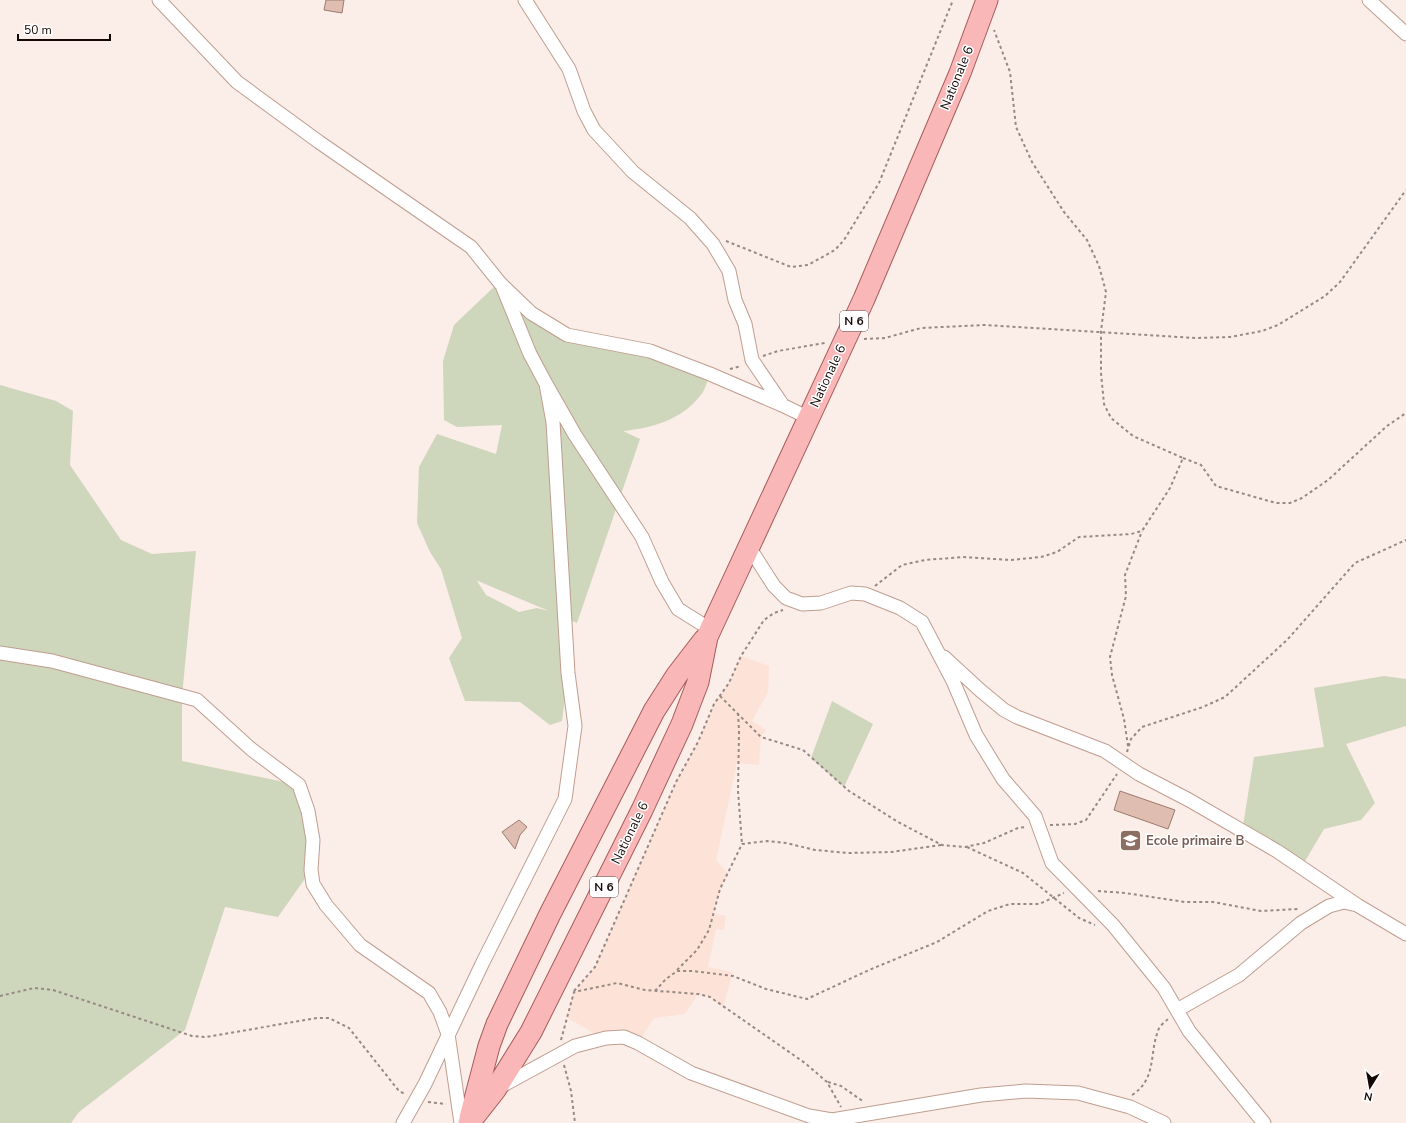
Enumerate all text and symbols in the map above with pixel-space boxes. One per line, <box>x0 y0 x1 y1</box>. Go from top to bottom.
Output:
scale bar <box>18 16 110 42</box>
text: 50 m <box>24 22 52 38</box>
street label: Nationale 6 <box>936 43 978 113</box>
road number: N 6 <box>840 311 868 331</box>
street label: Nationale 6 <box>806 341 850 410</box>
street label: Nationale 6 <box>607 799 653 867</box>
school or university icon: Ecole primaire B <box>1118 828 1144 854</box>
place label: Ecole primaire B <box>1146 832 1244 850</box>
road number: N 6 <box>590 877 618 897</box>
north arrow <box>1350 1067 1390 1107</box>
text: N <box>1363 1088 1374 1104</box>

